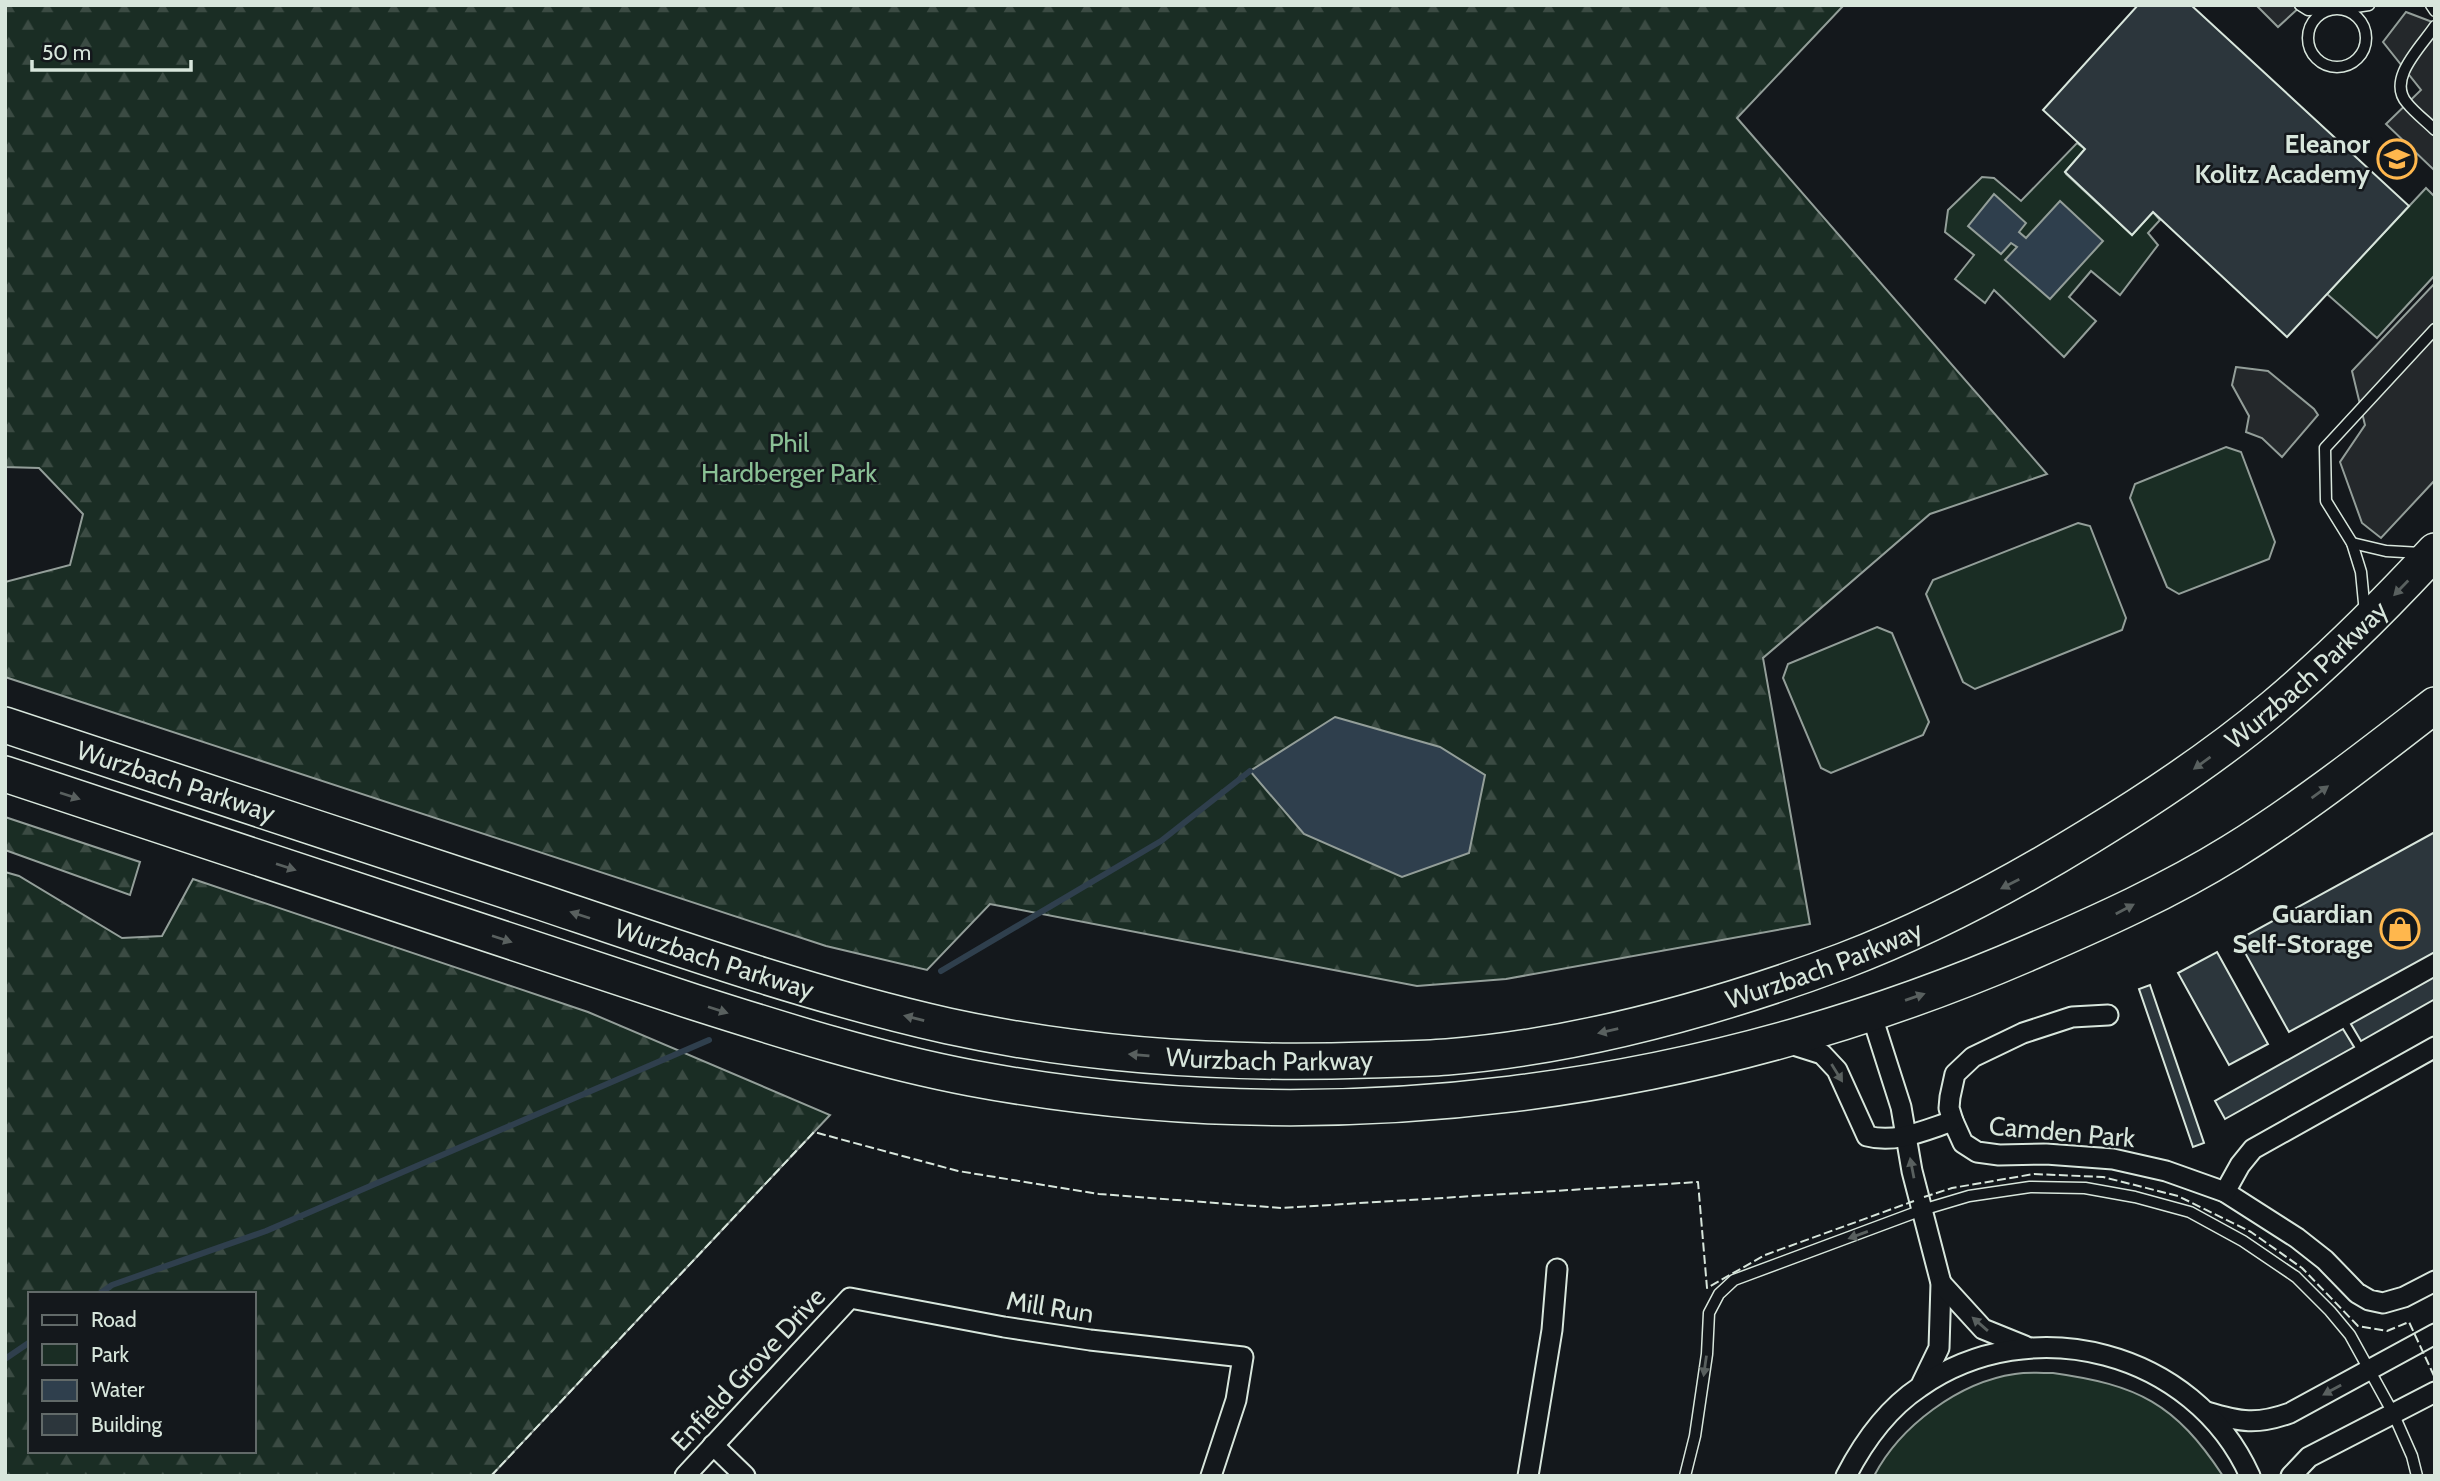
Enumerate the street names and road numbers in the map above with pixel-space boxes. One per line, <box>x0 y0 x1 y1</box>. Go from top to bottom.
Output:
street label: Wurzbach Parkway <box>2219 594 2394 756</box>
street label: Wurzbach Parkway <box>72 734 279 829</box>
street label: Wurzbach Parkway <box>611 912 818 1006</box>
street label: Wurzbach Parkway <box>1722 914 1927 1016</box>
street label: Wurzbach Parkway <box>1165 1041 1374 1077</box>
street label: Camden Park <box>1988 1110 2137 1154</box>
street label: Enfield Grove Drive <box>664 1281 832 1457</box>
street label: Mill Run <box>1004 1284 1096 1330</box>

